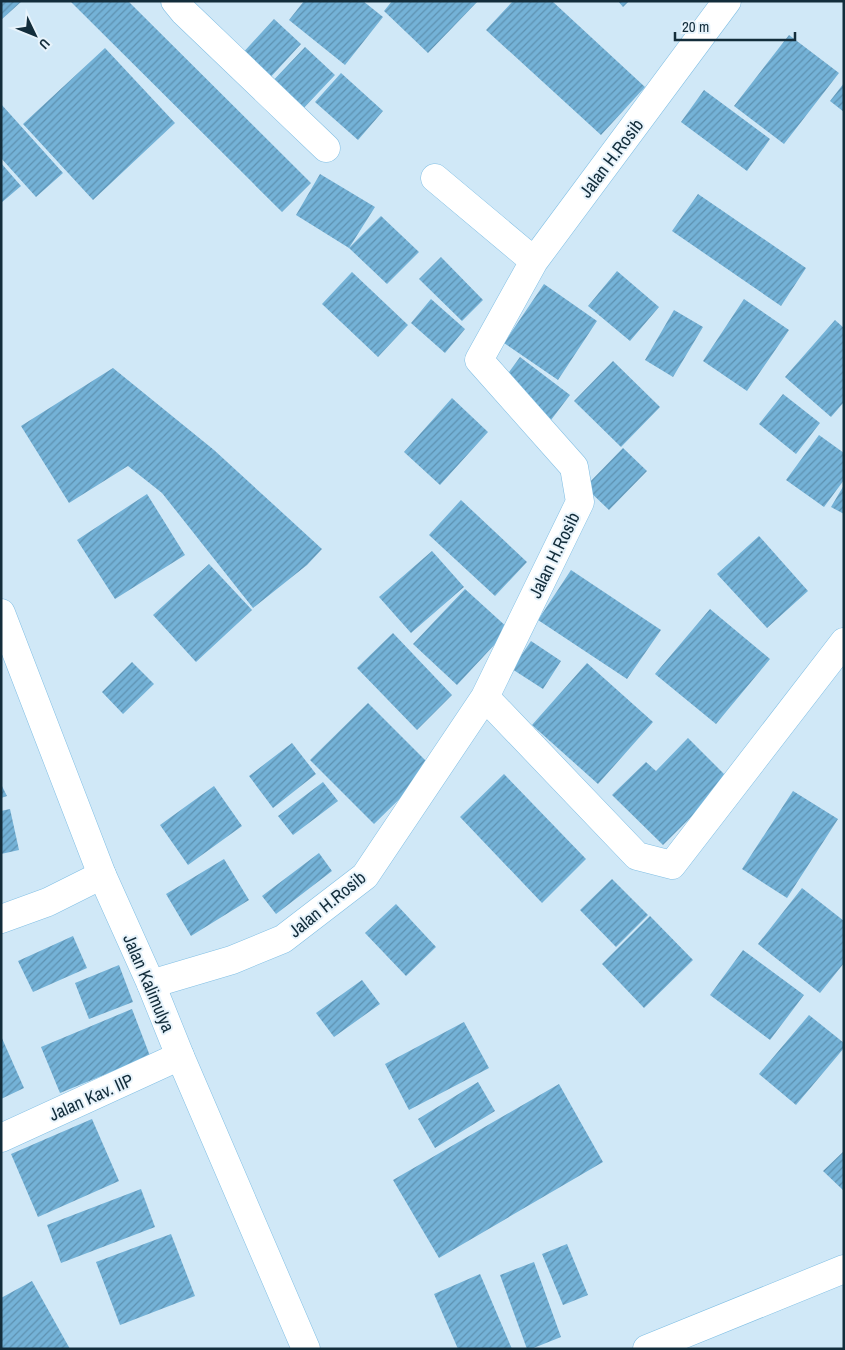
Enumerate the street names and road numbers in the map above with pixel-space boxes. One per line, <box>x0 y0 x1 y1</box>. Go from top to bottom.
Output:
street label: Jalan H.Rosib <box>573 113 649 203</box>
street label: Jalan H.Rosib <box>522 508 586 602</box>
street label: Jalan H.Rosib <box>283 865 371 943</box>
street label: Jalan Kalimulya <box>117 930 181 1036</box>
street label: Jalan Kav. IIP <box>45 1067 137 1127</box>

